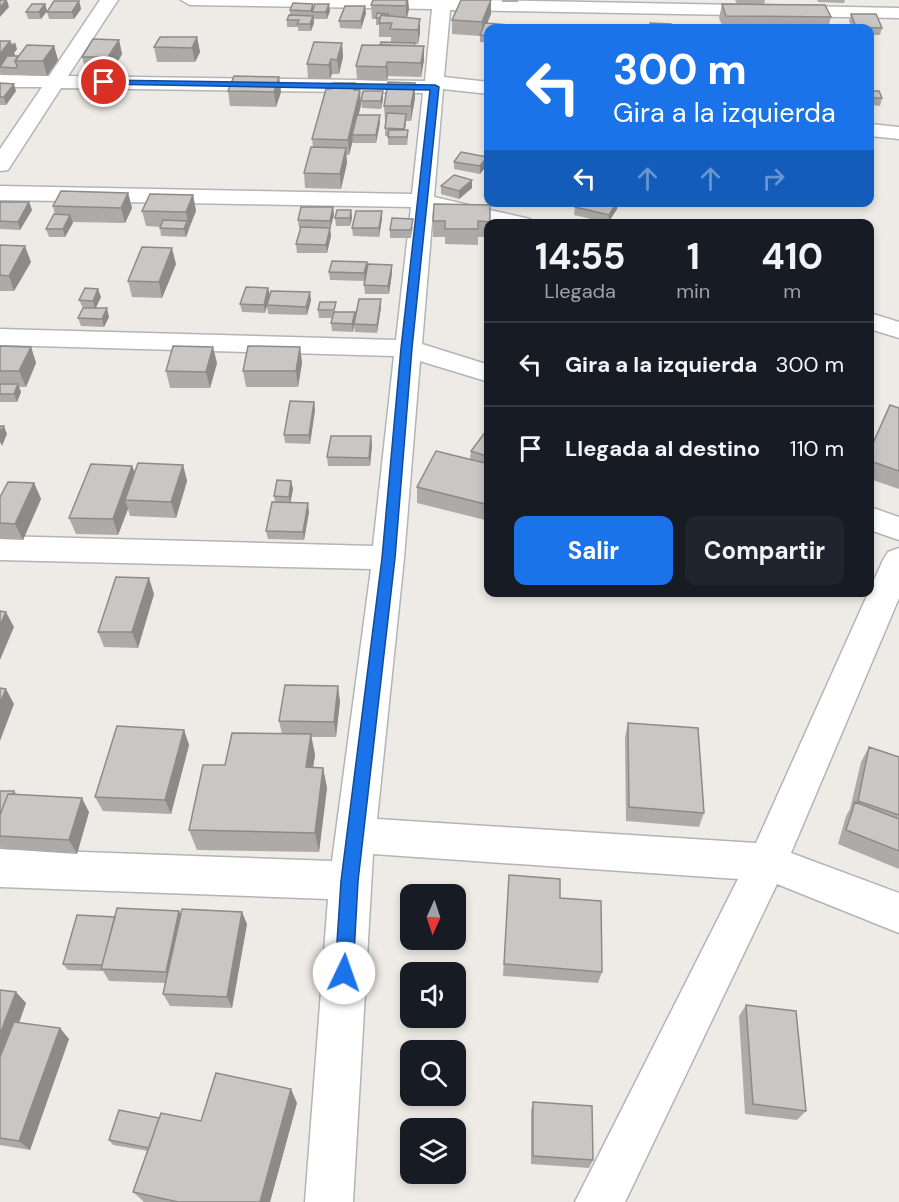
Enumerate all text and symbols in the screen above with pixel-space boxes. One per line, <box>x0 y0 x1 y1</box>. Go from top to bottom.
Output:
text: 300 m <box>613 42 747 97</box>
icon: left <box>514 48 592 126</box>
pin <box>78 56 129 107</box>
icon: arrive <box>87 65 120 98</box>
text: Gira a la izquierda <box>613 95 836 130</box>
icon: left <box>568 162 601 195</box>
icon: ahead <box>631 162 664 195</box>
icon: ahead <box>694 162 727 195</box>
icon: right <box>757 162 790 195</box>
text: 14:55 <box>535 233 625 280</box>
text: 1 <box>687 233 700 280</box>
text: 410 <box>761 233 823 280</box>
text: Llegada <box>544 278 616 304</box>
text: min <box>676 278 710 304</box>
text: m <box>783 278 801 304</box>
icon: left <box>514 348 547 381</box>
text: Gira a la izquierda <box>565 350 757 379</box>
text: 300 m <box>775 350 844 379</box>
icon: arrive <box>514 432 547 465</box>
text: Llegada al destino <box>565 434 760 463</box>
text: 110 m <box>790 434 844 463</box>
button: Salir <box>514 516 673 585</box>
button: Compartir <box>685 516 844 585</box>
north arrow <box>400 884 466 950</box>
map controls <box>400 884 466 1184</box>
position arrow <box>312 941 376 1005</box>
button: sound <box>400 962 466 1028</box>
button: search <box>400 1040 466 1106</box>
button: layers <box>400 1118 466 1184</box>

